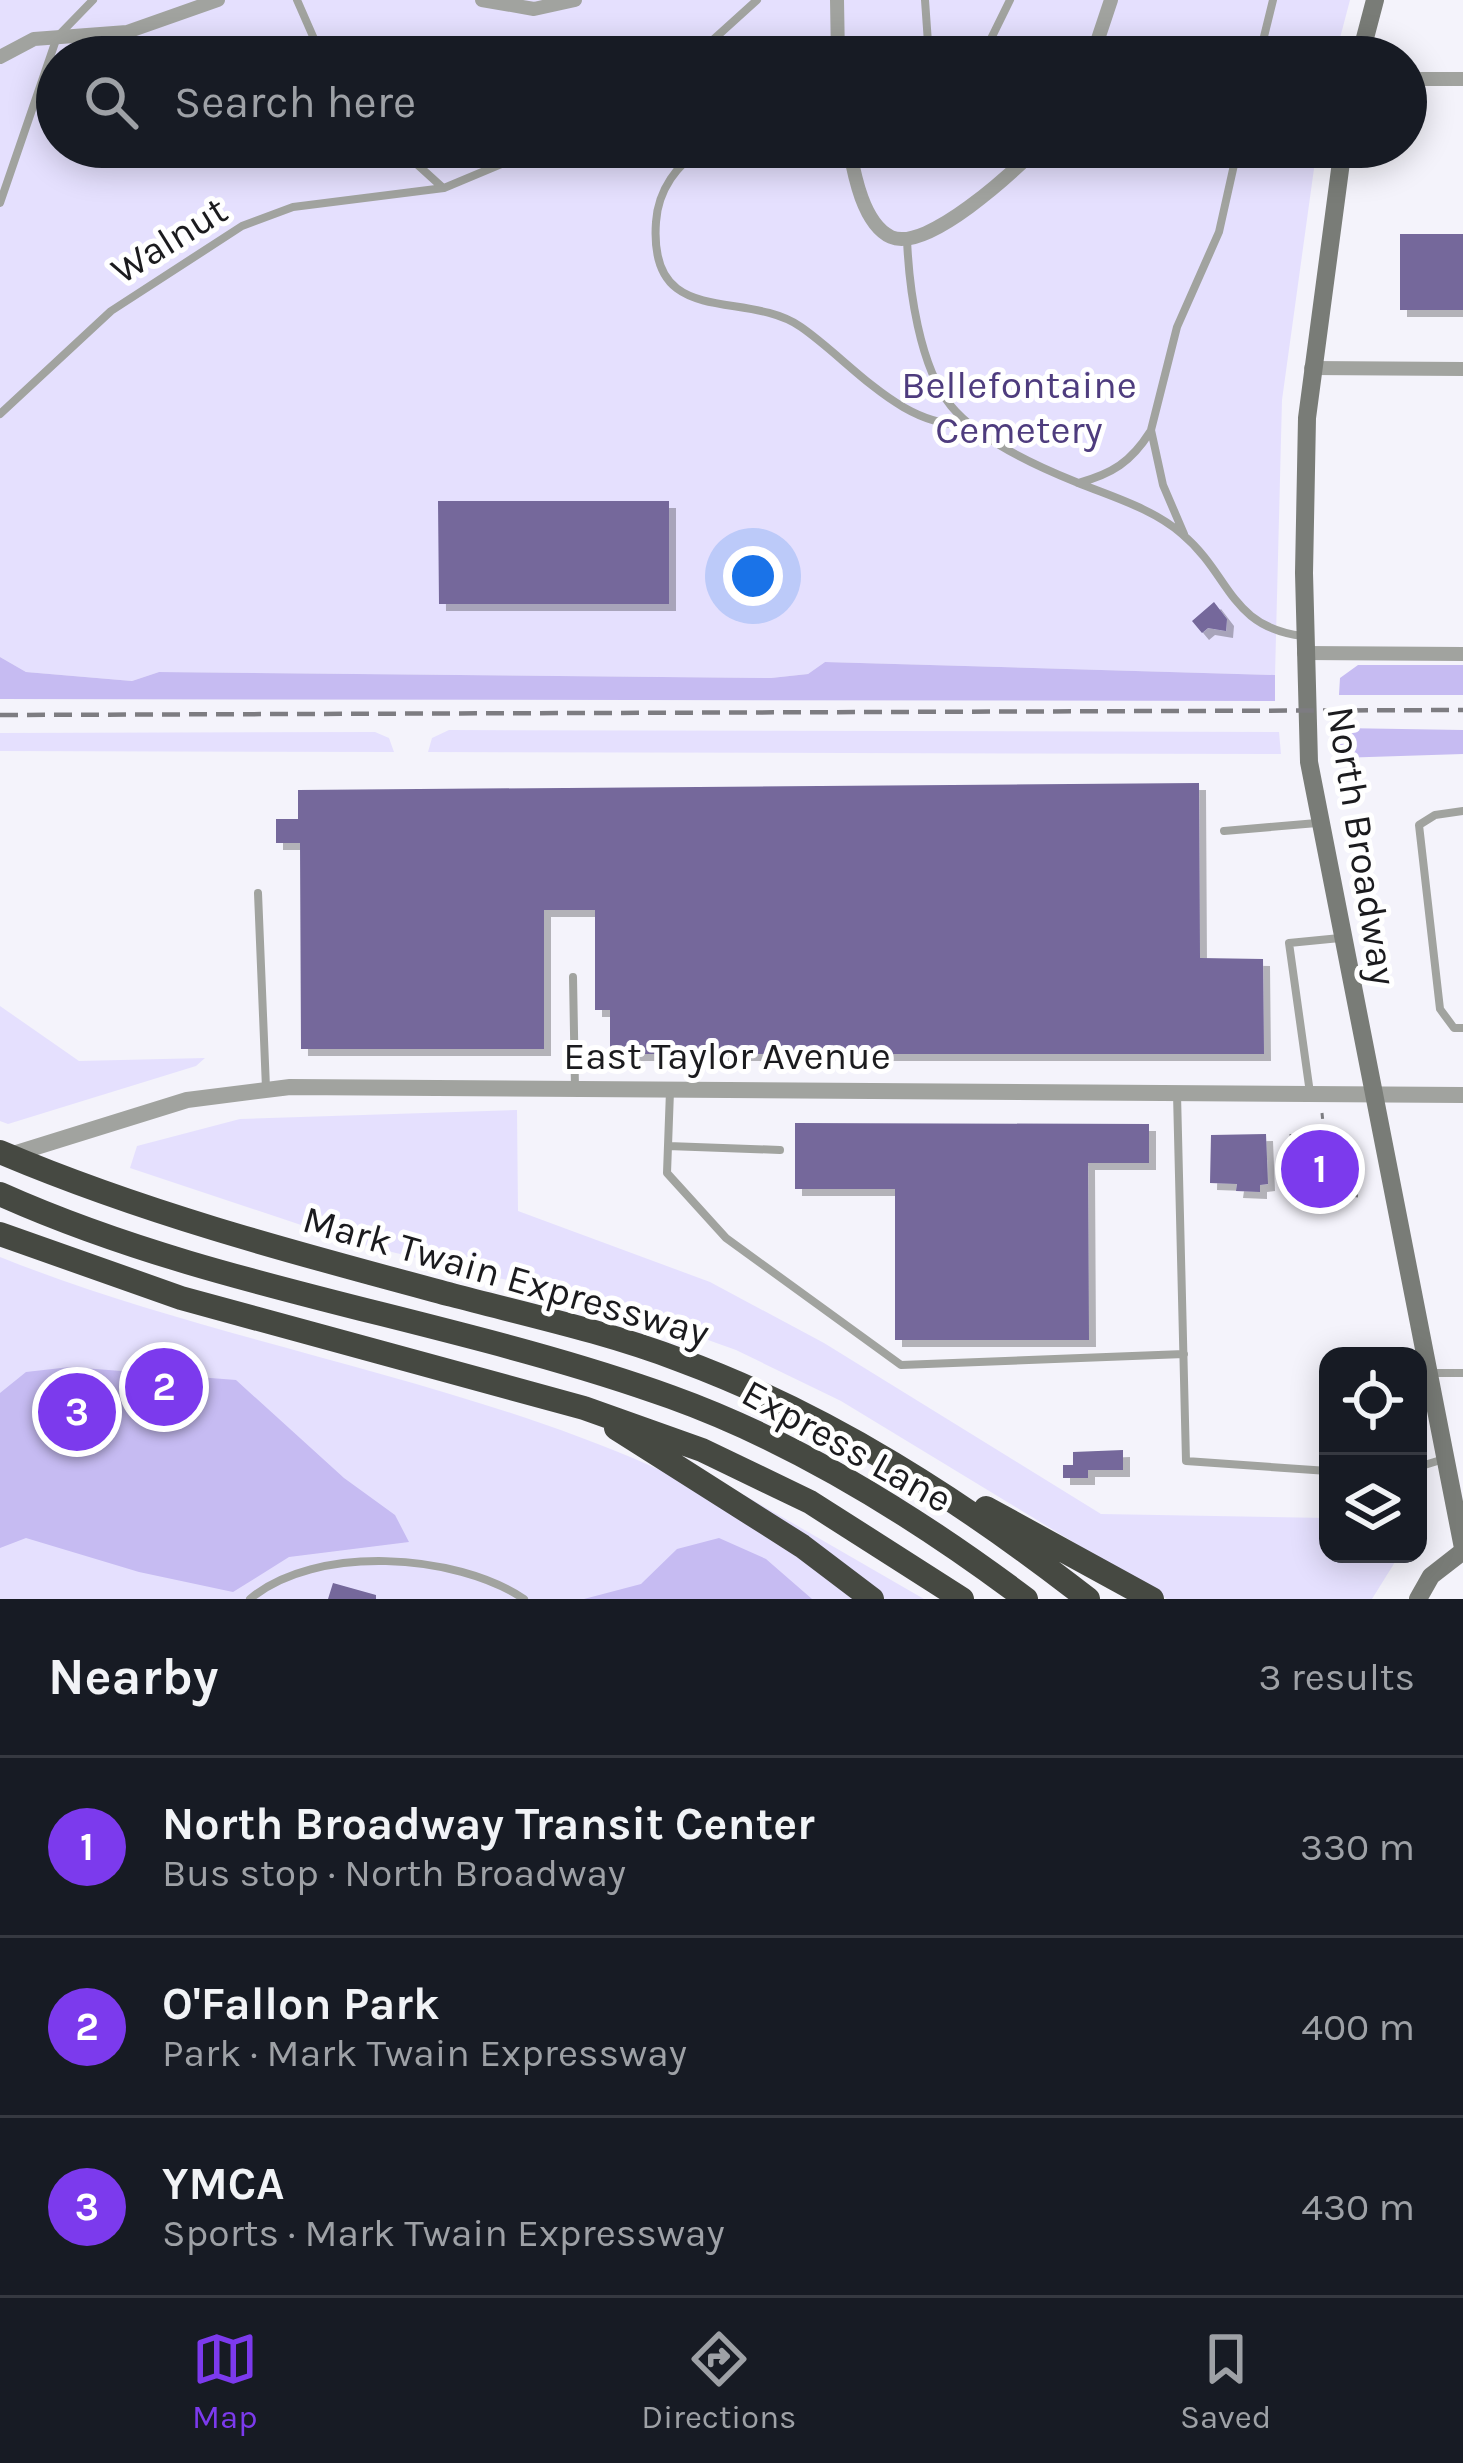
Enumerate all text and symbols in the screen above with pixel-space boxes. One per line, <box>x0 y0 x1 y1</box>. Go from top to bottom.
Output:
search box <box>36 36 1427 168</box>
icon: search <box>78 69 144 135</box>
text: Search here <box>174 76 416 128</box>
street label: Walnut <box>103 187 235 293</box>
park label: Bellefontaine Cemetery <box>901 362 1137 453</box>
your location <box>723 546 783 606</box>
street label: North Broadway <box>1317 703 1407 989</box>
street label: East Taylor Avenue <box>563 1033 891 1079</box>
pin: 1 <box>1281 1124 1359 1214</box>
street label: Mark Twain Expressway <box>298 1196 714 1356</box>
pin: 2 <box>125 1342 203 1432</box>
map controls <box>1319 1347 1427 1563</box>
button: locate <box>1319 1347 1427 1455</box>
pin: 3 <box>38 1367 116 1457</box>
street label: Express Lane <box>734 1370 960 1522</box>
button: layers <box>1319 1455 1427 1563</box>
text: Nearby <box>48 1647 218 1707</box>
text: 3 results <box>1258 1654 1415 1700</box>
text: North Broadway Transit Center <box>162 1798 815 1850</box>
text: 1 <box>80 1824 94 1870</box>
text: 330 m <box>1300 1824 1415 1870</box>
text: Bus stop · North Broadway <box>162 1850 626 1896</box>
text: O'Fallon Park <box>162 1978 440 2030</box>
text: 2 <box>75 2004 99 2050</box>
text: 400 m <box>1301 2004 1415 2050</box>
text: Park · Mark Twain Expressway <box>162 2030 687 2076</box>
text: YMCA <box>162 2158 284 2210</box>
text: 3 <box>75 2184 99 2230</box>
text: 430 m <box>1301 2184 1415 2230</box>
text: Sports · Mark Twain Expressway <box>162 2210 725 2256</box>
tab: Map <box>192 2326 258 2436</box>
tab: Directions <box>641 2326 796 2436</box>
tab: Saved <box>1180 2326 1271 2436</box>

